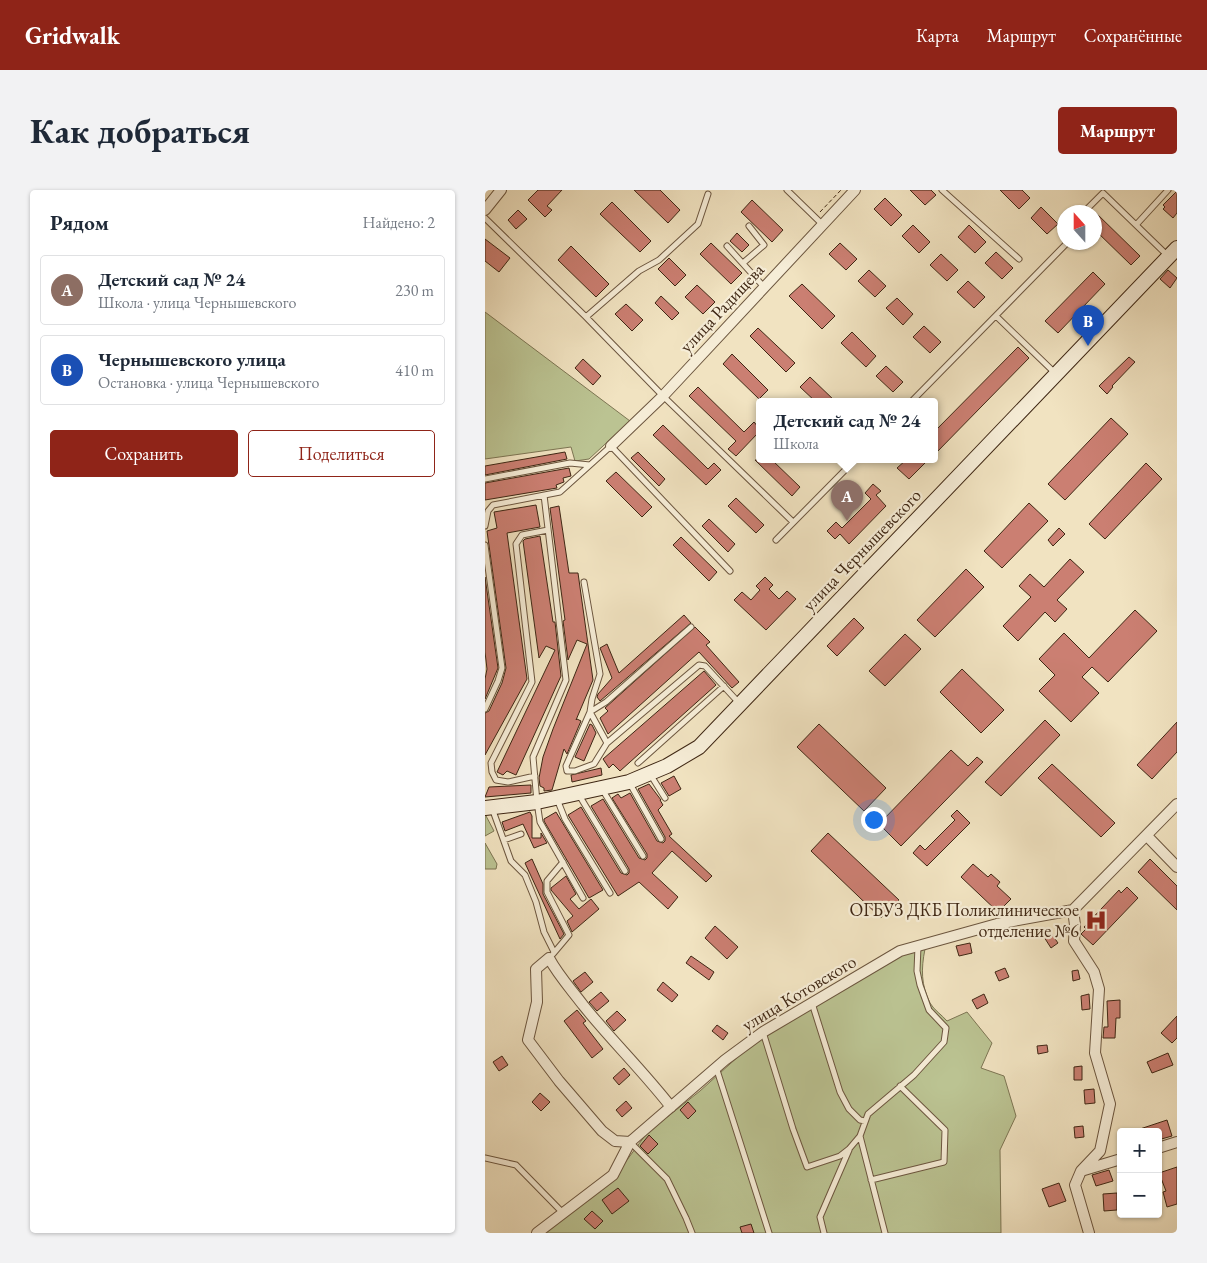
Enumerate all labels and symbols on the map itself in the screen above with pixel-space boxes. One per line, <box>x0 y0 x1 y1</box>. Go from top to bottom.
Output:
north arrow <box>1057 205 1102 250</box>
street label: улица Радищева <box>674 258 769 357</box>
pin: B <box>1072 305 1104 346</box>
pin: A <box>831 480 863 521</box>
street label: улица Чернышевского <box>797 484 926 616</box>
your location <box>861 807 887 833</box>
place label: ОГБУЗ ДКБ Поликлиническое отделение №6 <box>849 898 1079 942</box>
hospital icon: ОГБУЗ ДКБ Поликлиническое отделение №6 <box>1083 907 1109 933</box>
street label: улица Котовского <box>737 949 860 1036</box>

